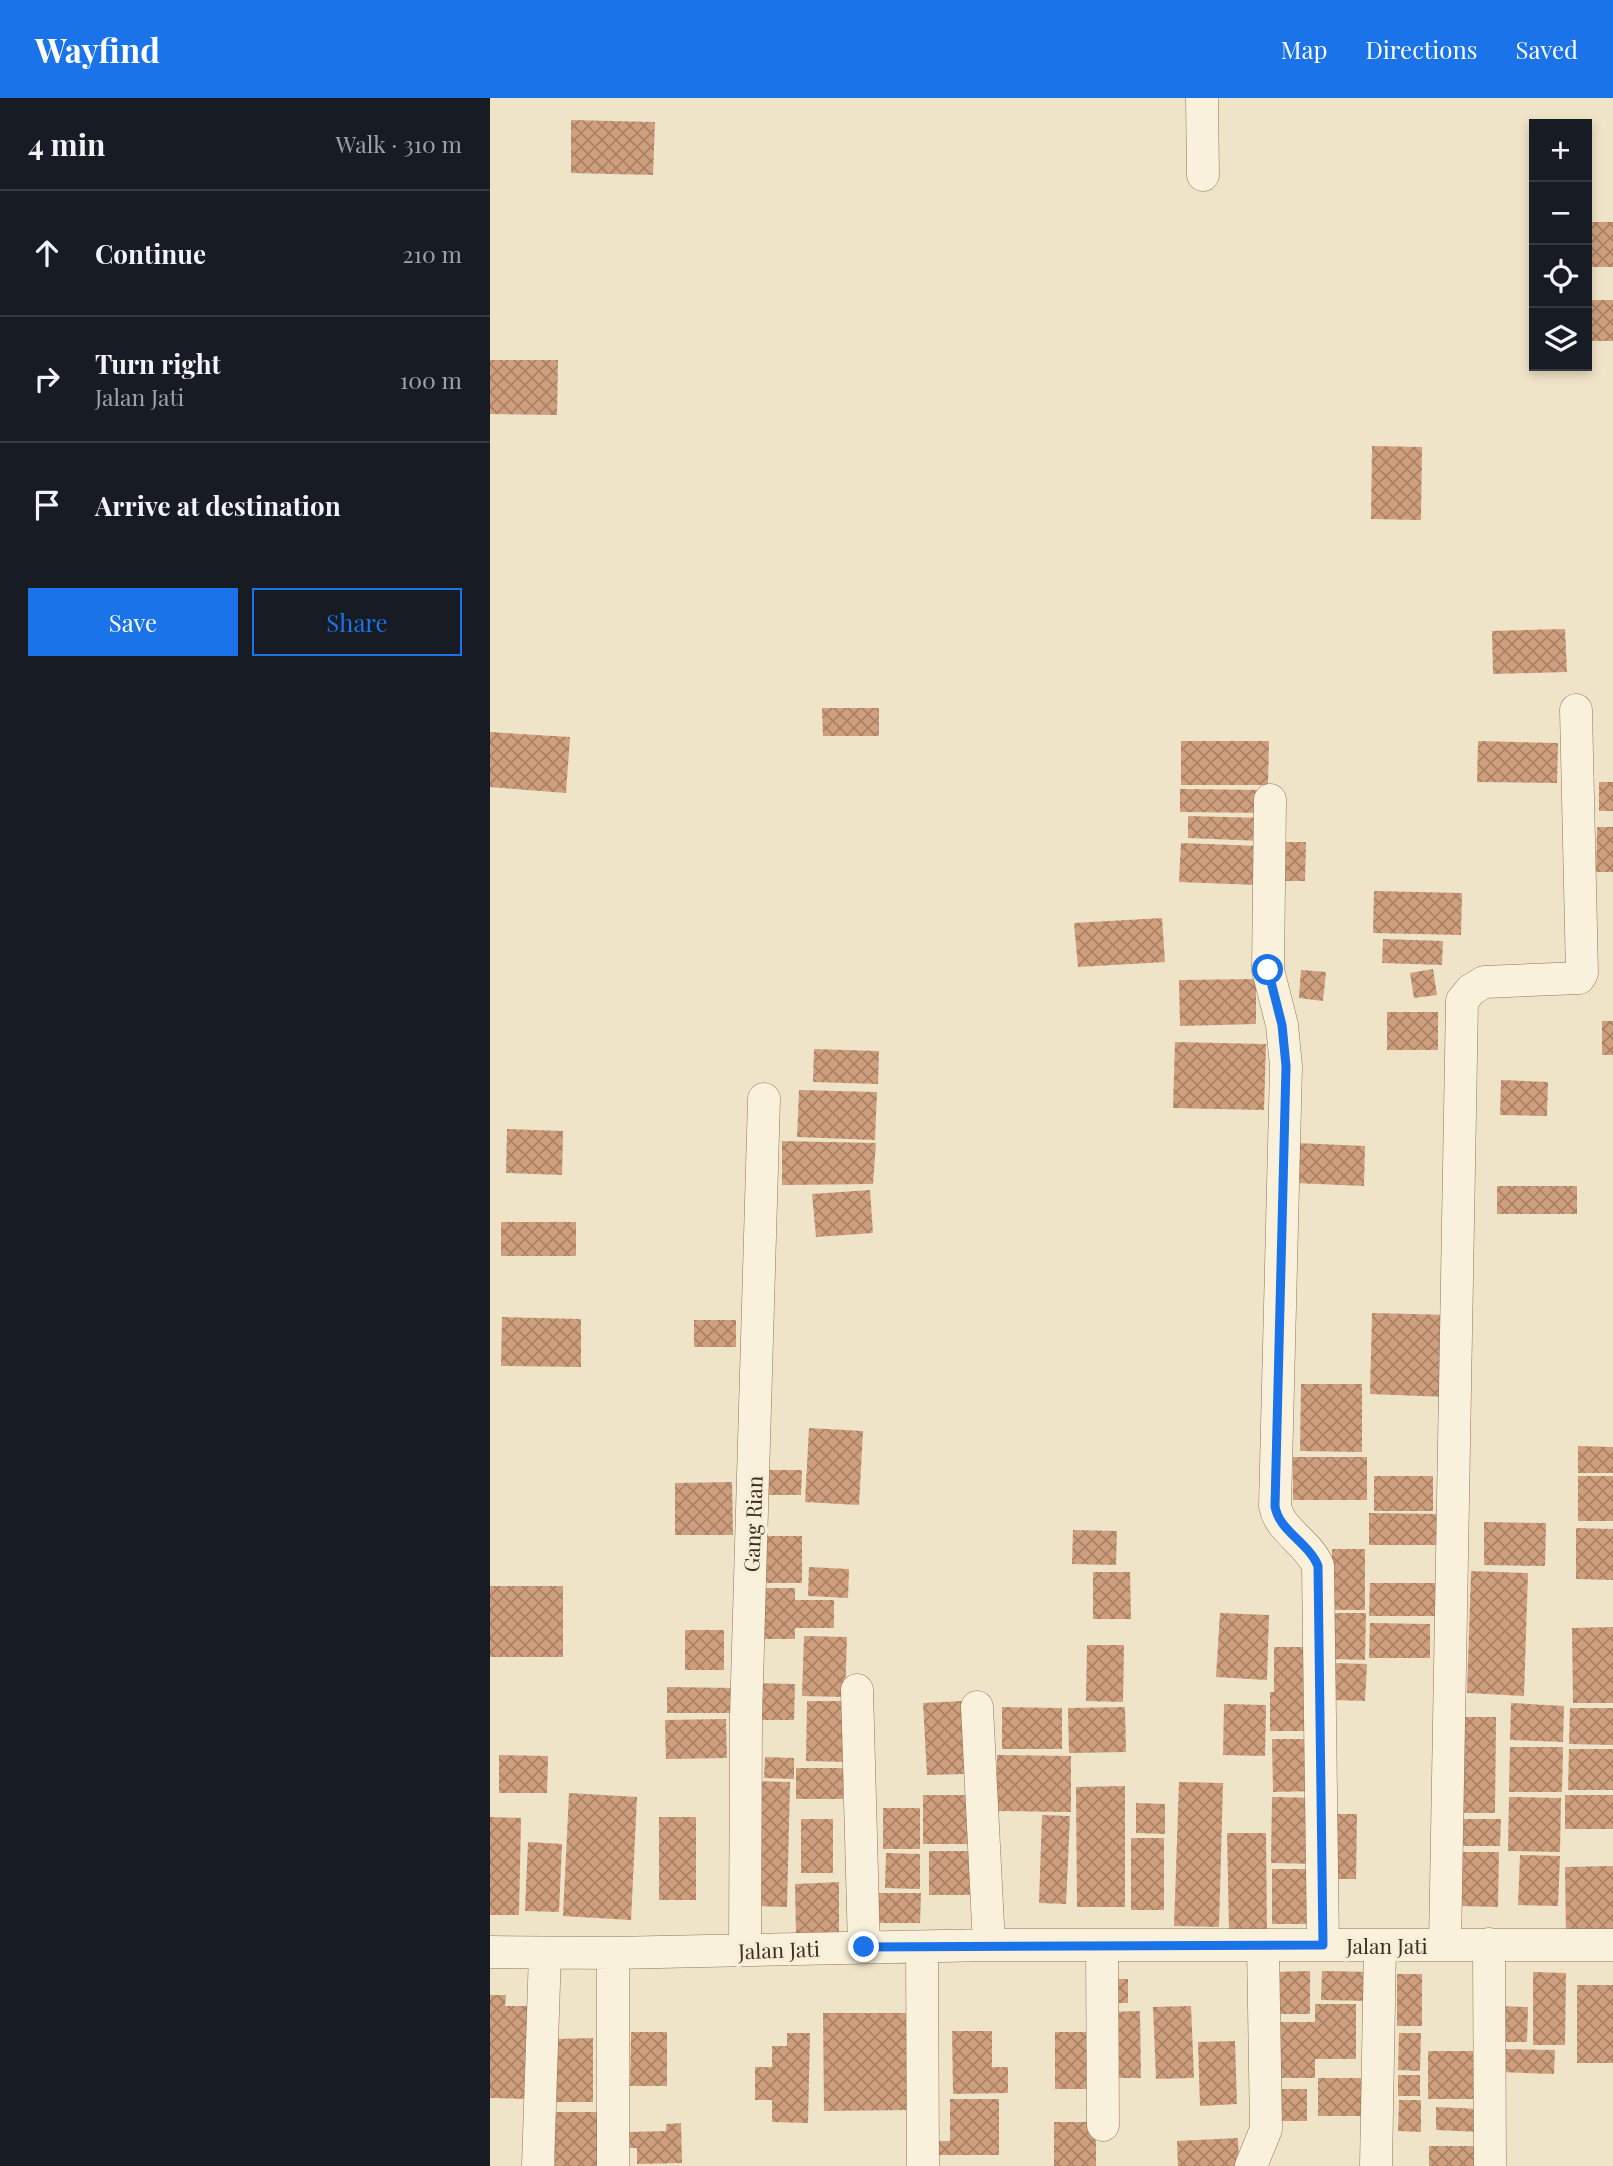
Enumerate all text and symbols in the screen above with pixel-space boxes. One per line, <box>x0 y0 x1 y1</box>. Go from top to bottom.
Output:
text: Wayfind <box>35 27 160 71</box>
text: Map <box>1281 33 1327 65</box>
text: Directions <box>1365 33 1478 65</box>
text: Saved <box>1516 33 1578 65</box>
map controls <box>1529 119 1592 371</box>
button: + <box>1529 119 1592 182</box>
text: 4 min <box>28 124 106 164</box>
text: Walk · 310 m <box>336 128 462 159</box>
button: − <box>1529 182 1592 245</box>
icon: ahead <box>28 234 66 272</box>
text: Continue <box>95 236 206 271</box>
text: 210 m <box>403 238 462 269</box>
button: locate <box>1529 245 1592 308</box>
button: layers <box>1529 308 1592 371</box>
text: Turn right <box>95 346 221 381</box>
icon: right <box>28 360 66 398</box>
text: 100 m <box>400 364 462 395</box>
text: Jalan Jati <box>95 381 184 412</box>
icon: arrive <box>28 486 66 524</box>
text: Arrive at destination <box>95 488 341 523</box>
button: Save <box>28 588 238 656</box>
button: Share <box>252 588 462 656</box>
route start <box>1252 954 1283 985</box>
street label: Gang Rian <box>736 1475 768 1573</box>
route end <box>848 1931 879 1962</box>
street label: Jalan Jati <box>1345 1931 1428 1959</box>
street label: Jalan Jati <box>737 1934 820 1964</box>

